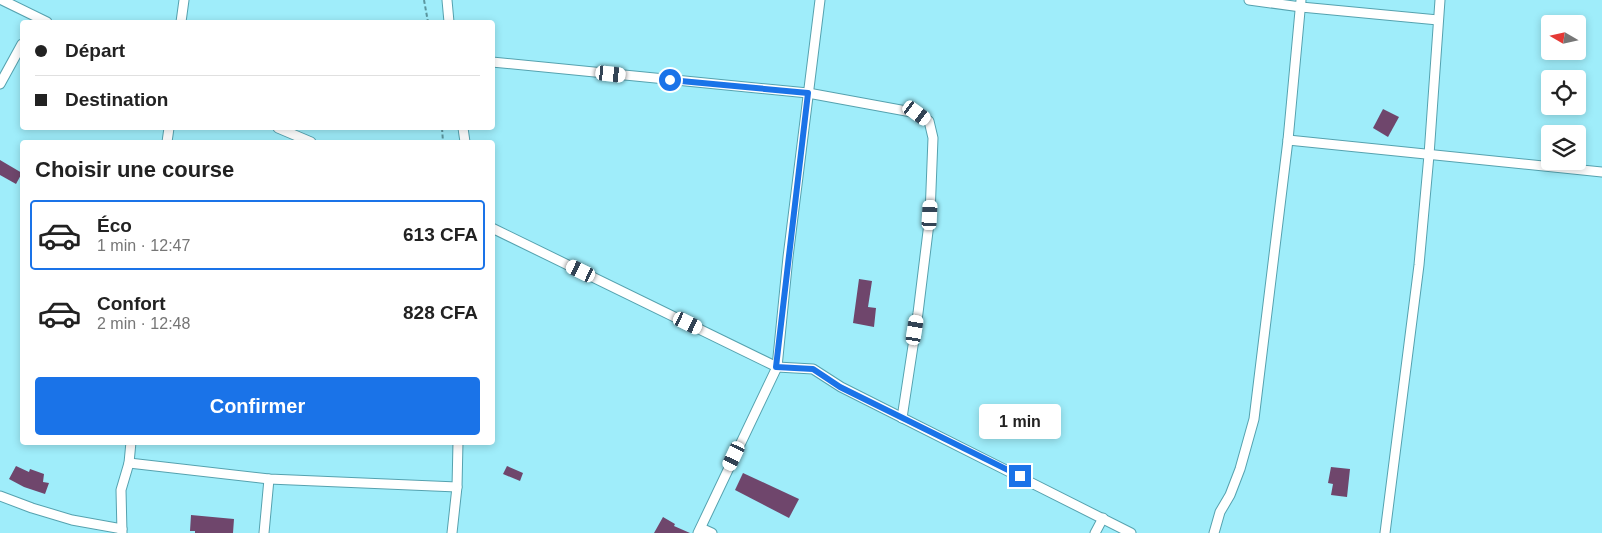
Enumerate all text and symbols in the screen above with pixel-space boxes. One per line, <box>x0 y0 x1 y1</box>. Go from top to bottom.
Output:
north arrow <box>1541 15 1586 60</box>
map controls <box>1541 15 1586 170</box>
text: Départ <box>65 40 125 61</box>
car <box>595 65 626 83</box>
route start <box>659 69 681 91</box>
button: locate <box>1541 70 1586 115</box>
text: Destination <box>65 89 168 110</box>
car <box>900 98 933 128</box>
button: layers <box>1541 125 1586 170</box>
text: Choisir une course <box>35 157 234 182</box>
car <box>921 200 938 230</box>
icon: car <box>37 213 82 258</box>
text: Éco <box>97 215 132 236</box>
text: 613 CFA <box>403 224 478 245</box>
text: 1 min · 12:47 <box>97 237 190 254</box>
car <box>564 258 597 284</box>
icon: car <box>37 291 82 336</box>
text: Confort <box>97 293 166 314</box>
text: 828 CFA <box>403 302 478 323</box>
car <box>671 310 704 336</box>
car <box>905 314 924 346</box>
text: 2 min · 12:48 <box>97 315 190 332</box>
button: Confirmer <box>35 377 480 435</box>
callout: 1 min <box>979 404 1061 438</box>
text: 1 min <box>999 413 1041 430</box>
car <box>720 439 747 473</box>
route end <box>1009 465 1031 487</box>

